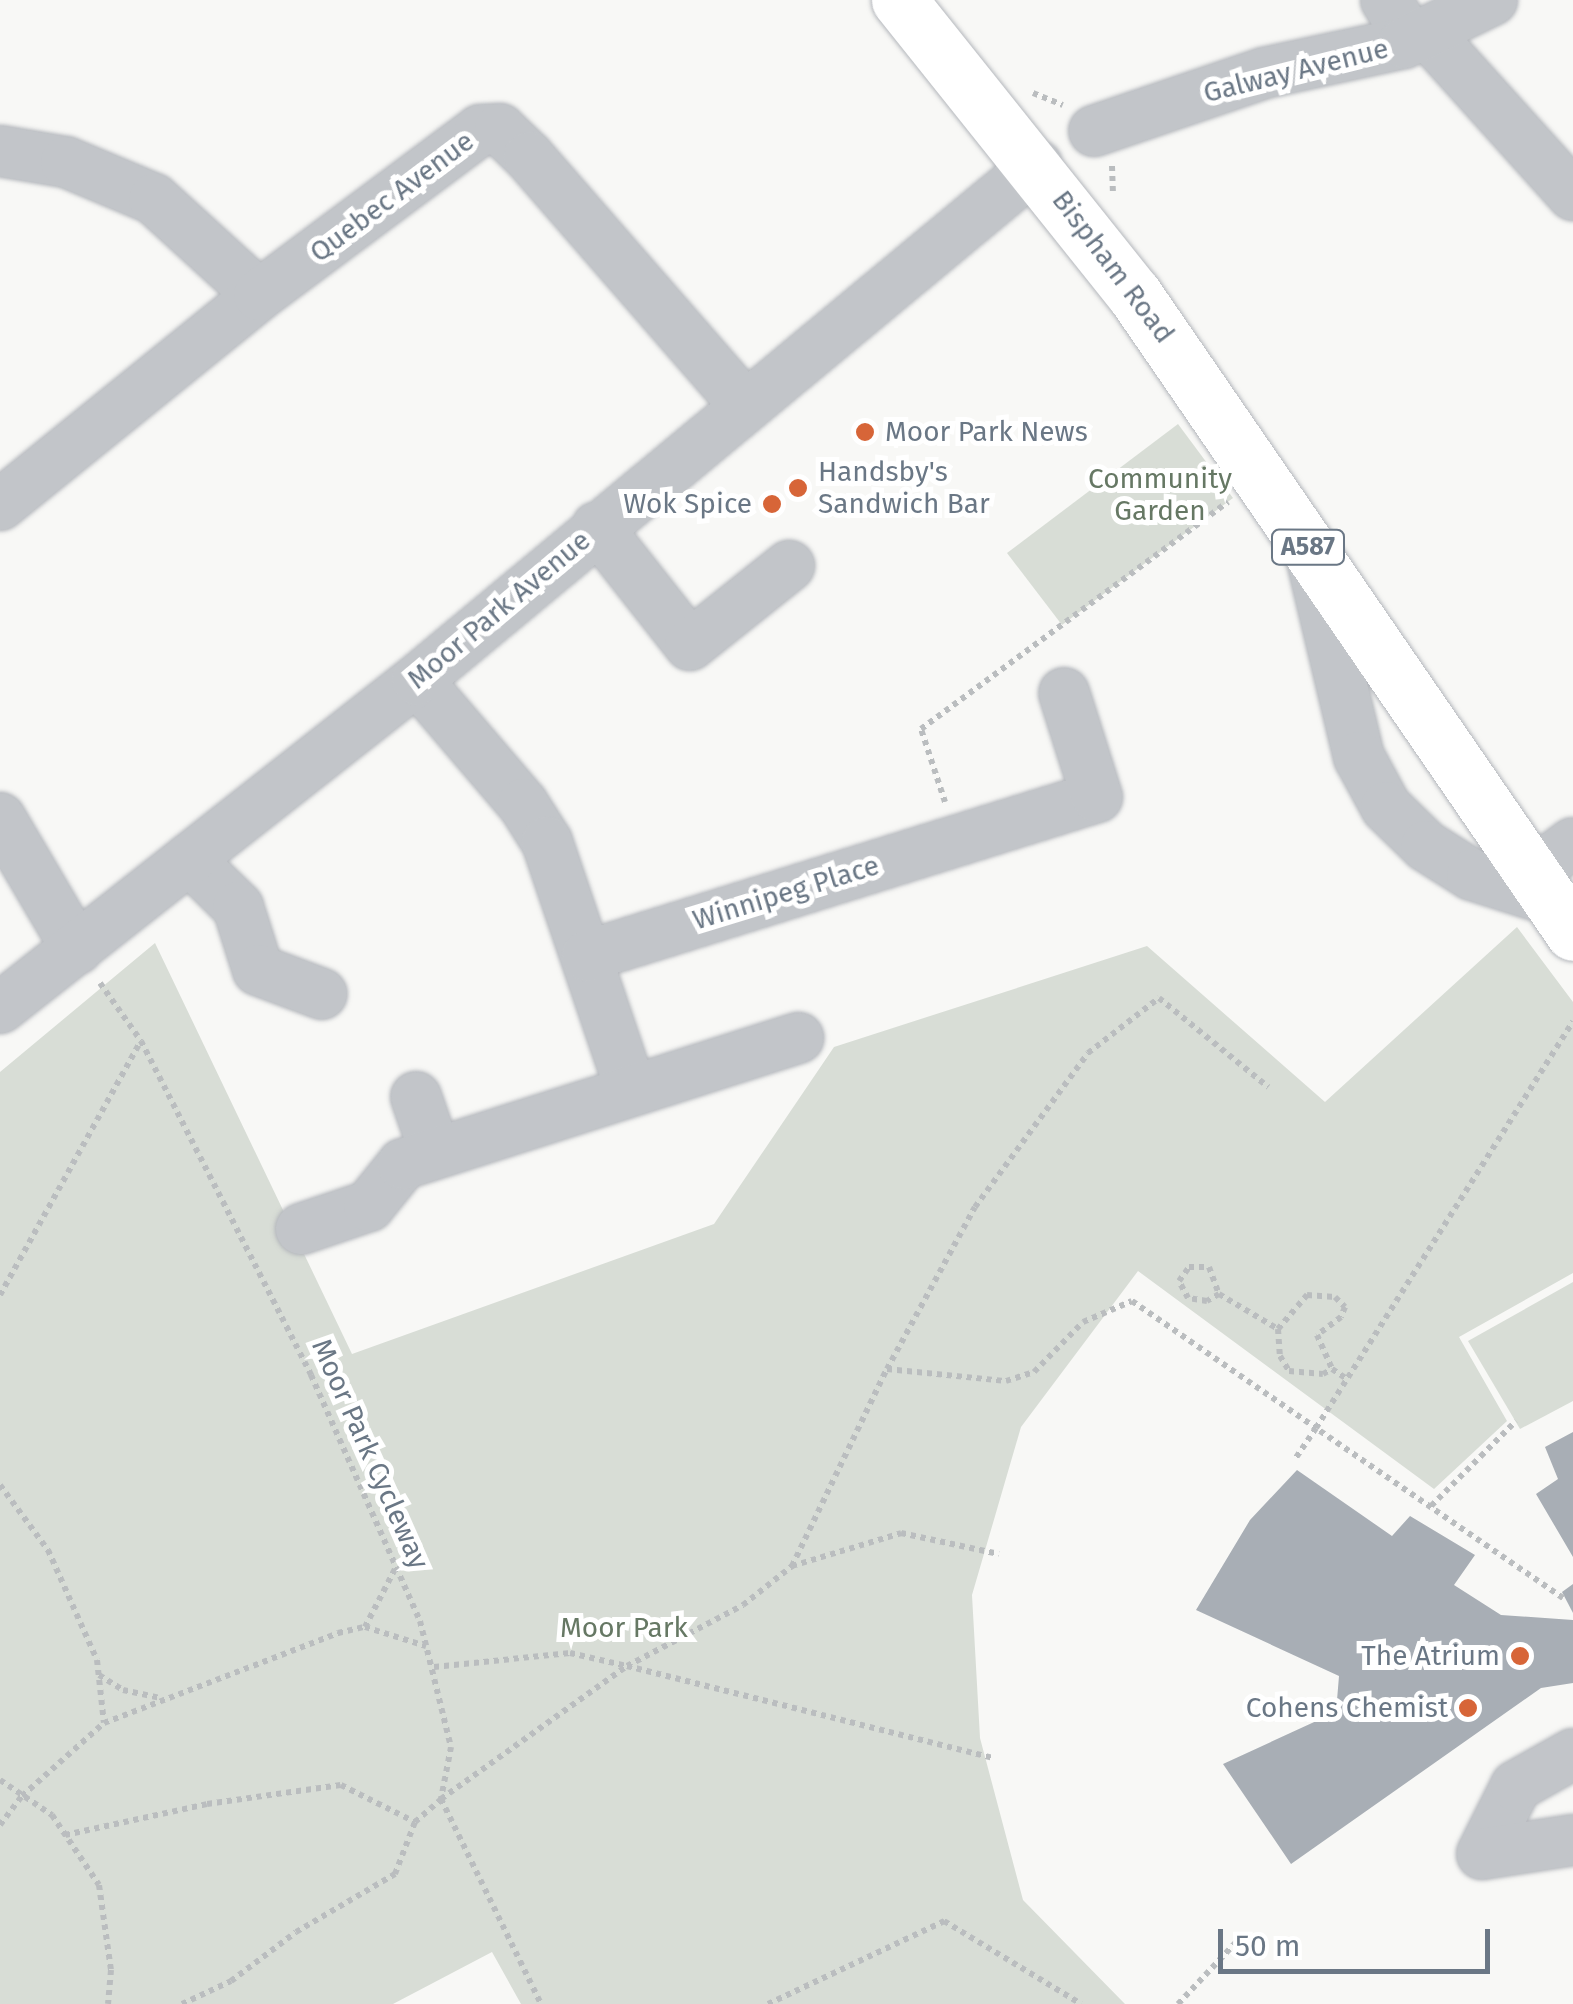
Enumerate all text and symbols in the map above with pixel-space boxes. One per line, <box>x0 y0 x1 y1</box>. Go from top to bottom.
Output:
street label: Galway Avenue <box>1200 32 1392 110</box>
street label: Quebec Avenue <box>303 124 481 270</box>
street label: Bispham Road <box>1045 184 1181 350</box>
place label: Moor Park News <box>885 415 1088 449</box>
marker: Moor Park News <box>854 421 876 443</box>
place label: Handsby's Sandwich Bar <box>818 455 990 521</box>
park label: Community Garden <box>1088 462 1232 528</box>
marker: Handsby's Sandwich Bar <box>787 477 809 499</box>
place label: Wok Spice <box>623 487 752 521</box>
marker: Wok Spice <box>761 493 783 515</box>
street label: Moor Park Avenue <box>401 524 597 696</box>
road number: A587 <box>1270 527 1346 567</box>
street label: Winnipeg Place <box>689 849 883 937</box>
street label: Moor Park Cycleway <box>304 1334 436 1574</box>
park label: Moor Park <box>560 1611 688 1645</box>
place label: The Atrium <box>1361 1639 1500 1673</box>
marker: The Atrium <box>1509 1645 1531 1667</box>
place label: Cohens Chemist <box>1246 1691 1448 1725</box>
marker: Cohens Chemist <box>1457 1697 1479 1719</box>
scale bar <box>1223 1909 1496 1971</box>
text: 50 m <box>1235 1928 1300 1964</box>

